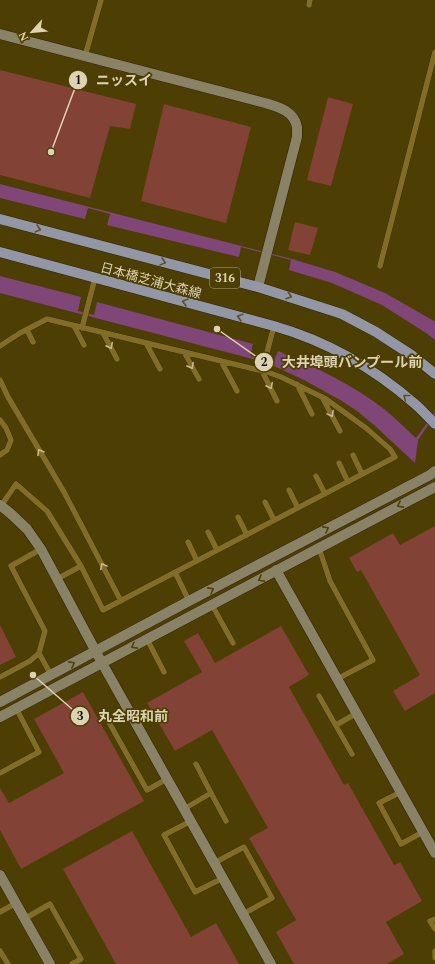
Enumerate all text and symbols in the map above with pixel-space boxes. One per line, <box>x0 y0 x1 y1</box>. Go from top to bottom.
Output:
north arrow <box>12 12 52 52</box>
text: N <box>14 28 33 44</box>
callout: ニッスイ <box>68 67 160 93</box>
text: ニッスイ <box>96 70 152 91</box>
text: 1 <box>75 71 81 90</box>
one-way arrow <box>34 224 41 233</box>
one-way arrow <box>160 257 167 265</box>
street label: 日本橋芝浦大森線 <box>98 258 204 304</box>
road number: 316 <box>210 268 240 288</box>
one-way arrow <box>285 292 292 300</box>
one-way arrow <box>181 298 188 307</box>
one-way arrow <box>237 313 244 322</box>
one-way arrow <box>105 342 113 349</box>
callout: 大井埠頭バンプール前 <box>254 349 430 375</box>
text: 大井埠頭バンプール前 <box>282 352 422 373</box>
text: 2 <box>261 353 268 372</box>
one-way arrow <box>187 362 194 369</box>
one-way arrow <box>265 382 272 389</box>
one-way arrow <box>404 395 411 402</box>
one-way arrow <box>326 410 334 417</box>
one-way arrow <box>38 449 45 456</box>
one-way arrow <box>397 500 405 508</box>
one-way arrow <box>322 526 329 534</box>
one-way arrow <box>100 563 108 570</box>
one-way arrow <box>257 574 265 581</box>
one-way arrow <box>207 587 214 594</box>
one-way arrow <box>130 642 138 649</box>
one-way arrow <box>67 661 75 669</box>
callout: 丸全昭和前 <box>70 703 176 729</box>
text: 丸全昭和前 <box>98 706 168 727</box>
text: 3 <box>77 707 84 726</box>

